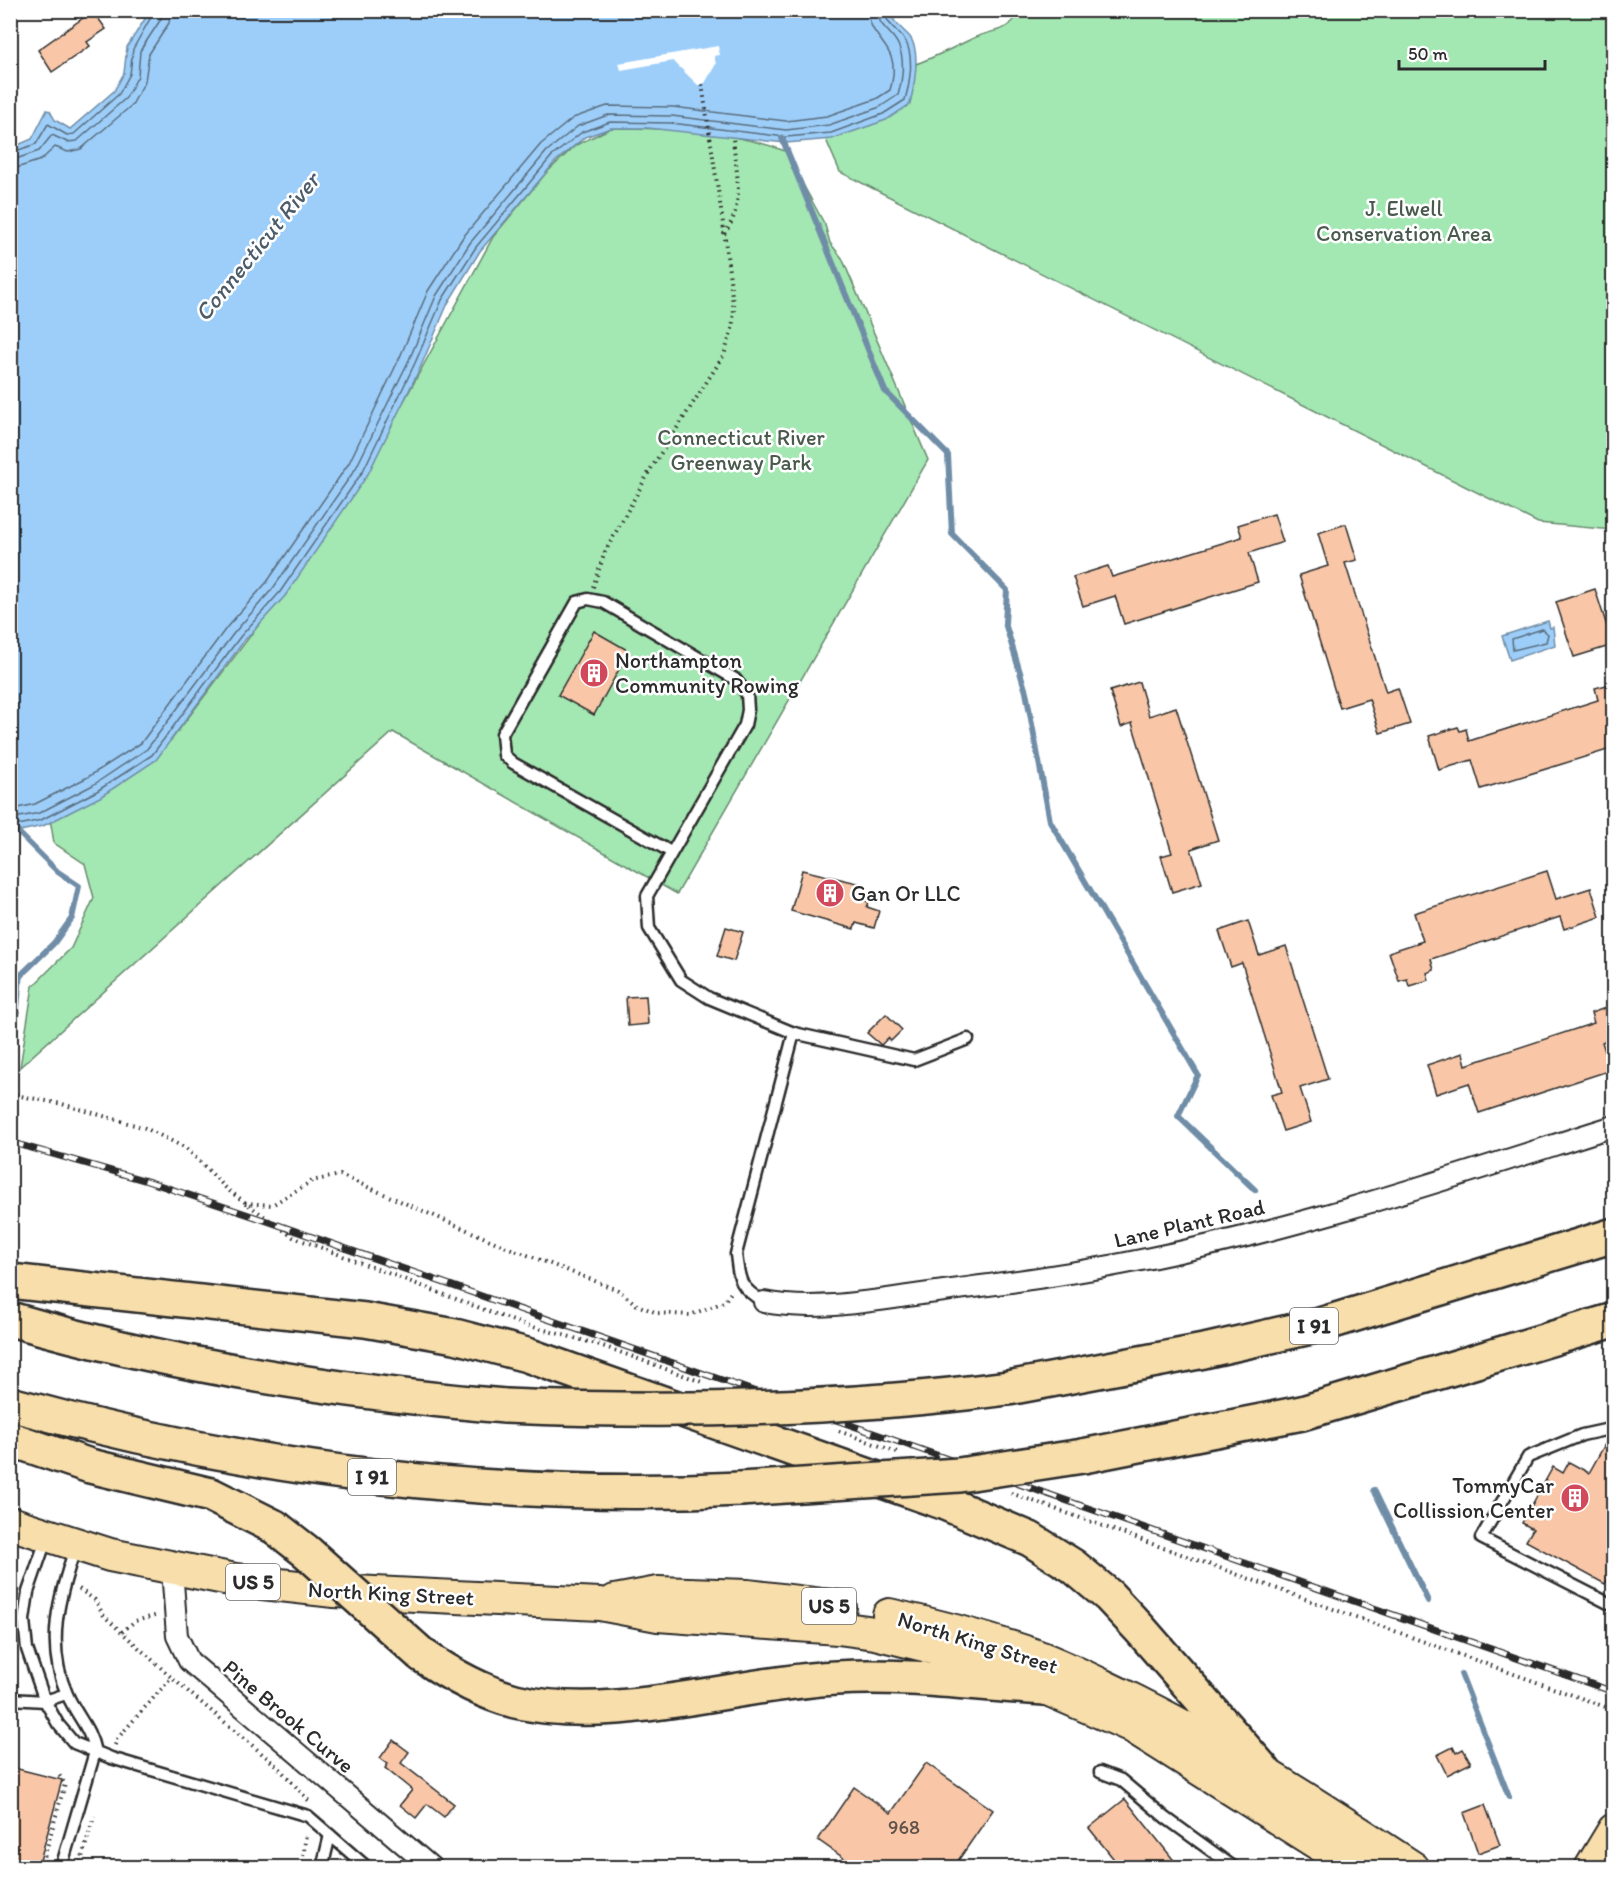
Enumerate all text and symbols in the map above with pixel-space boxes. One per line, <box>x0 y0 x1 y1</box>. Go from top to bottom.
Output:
scale bar <box>1399 33 1544 71</box>
text: 50 m <box>1408 43 1448 65</box>
water label: Connecticut River <box>188 164 327 327</box>
park label: J. Elwell Conservation Area <box>1316 195 1492 247</box>
park label: Connecticut River Greenway Park <box>657 424 825 476</box>
place label: Northampton Community Rowing <box>615 647 800 699</box>
building icon: Northampton Community Rowing <box>578 657 610 689</box>
building icon: Gan Or LLC <box>814 877 846 909</box>
place label: Gan Or LLC <box>851 880 961 907</box>
street label: Lane Plant Road <box>1111 1193 1267 1254</box>
road number: I 91 <box>1290 1308 1338 1344</box>
road number: I 91 <box>348 1459 396 1495</box>
place label: TommyCar Collission Center <box>1393 1472 1555 1524</box>
building icon: TommyCar Collission Center <box>1559 1482 1591 1514</box>
road number: US 5 <box>226 1564 280 1600</box>
street label: North King Street <box>307 1576 475 1611</box>
road number: US 5 <box>802 1588 856 1624</box>
street label: North King Street <box>894 1605 1061 1680</box>
street label: Pine Brook Curve <box>218 1654 360 1779</box>
house number: 968 <box>888 1815 920 1839</box>

